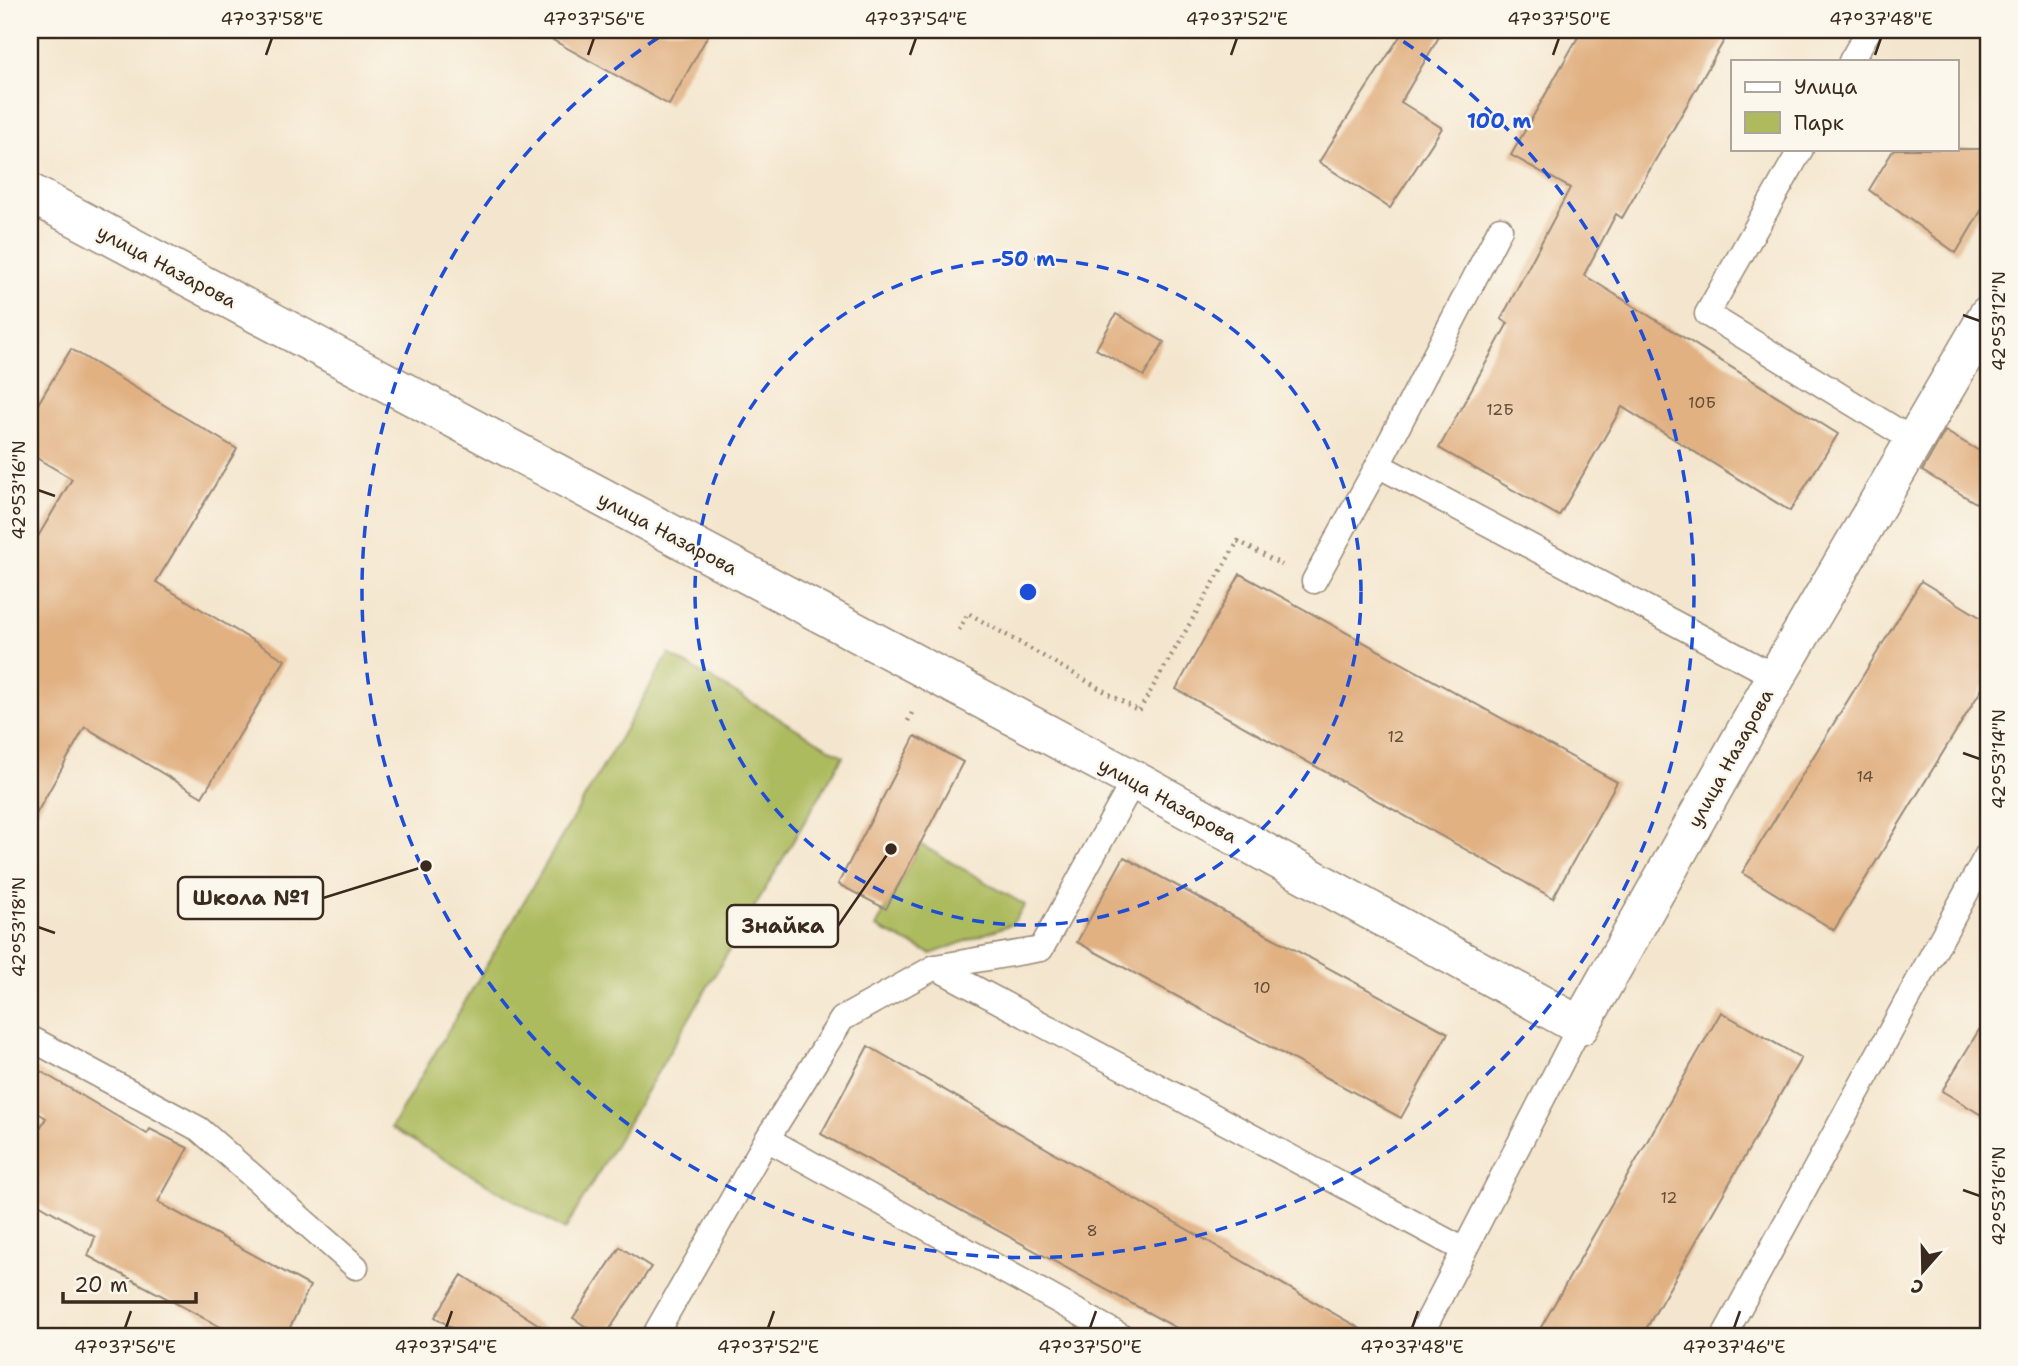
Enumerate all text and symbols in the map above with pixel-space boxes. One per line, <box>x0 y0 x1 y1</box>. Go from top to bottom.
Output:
text: 47°37'58"E <box>221 7 323 31</box>
text: 47°37'56"E <box>543 7 645 31</box>
text: 47°37'54"E <box>865 7 967 31</box>
text: 47°37'52"E <box>1186 7 1288 31</box>
text: 47°37'50"E <box>1507 7 1611 31</box>
text: 47°37'48"E <box>1829 7 1933 31</box>
legend <box>1731 60 1958 150</box>
text: Улица <box>1794 73 1857 101</box>
text: 100 m <box>1467 107 1531 135</box>
text: Парк <box>1794 109 1844 137</box>
street label: улица Назарова <box>93 219 241 314</box>
text: 50 m <box>1001 245 1055 273</box>
text: 42°53'12"N <box>1987 271 2011 371</box>
house number: 10Б <box>1688 392 1716 413</box>
house number: 12Б <box>1486 399 1514 420</box>
text: 42°53'16"N <box>7 440 31 540</box>
street label: улица Назарова <box>594 486 742 581</box>
centre of rings <box>1016 580 1040 604</box>
street label: улица Назарова <box>1682 684 1779 832</box>
text: 42°53'14"N <box>1987 709 2011 809</box>
house number: 12 <box>1387 726 1405 747</box>
street label: улица Назарова <box>1094 752 1242 849</box>
house number: 14 <box>1856 766 1874 787</box>
text: 42°53'18"N <box>7 877 31 977</box>
callout: Школа №1 <box>178 877 323 919</box>
text: Школа №1 <box>192 884 310 912</box>
callout: Знайка <box>727 905 838 947</box>
text: Знайка <box>742 912 825 940</box>
house number: 10 <box>1253 977 1271 998</box>
text: 42°53'16"N <box>1987 1146 2011 1246</box>
house number: 12 <box>1660 1187 1678 1208</box>
house number: 8 <box>1086 1220 1098 1241</box>
north arrow <box>1888 1236 1958 1306</box>
scale bar <box>63 1261 196 1305</box>
text: 20 m <box>74 1271 128 1299</box>
text: С <box>1908 1273 1927 1300</box>
text: 47°37'56"E <box>74 1335 176 1359</box>
text: 47°37'54"E <box>395 1335 497 1359</box>
text: 47°37'52"E <box>717 1335 819 1359</box>
text: 47°37'50"E <box>1038 1335 1142 1359</box>
text: 47°37'48"E <box>1360 1335 1464 1359</box>
text: 47°37'46"E <box>1683 1335 1785 1359</box>

